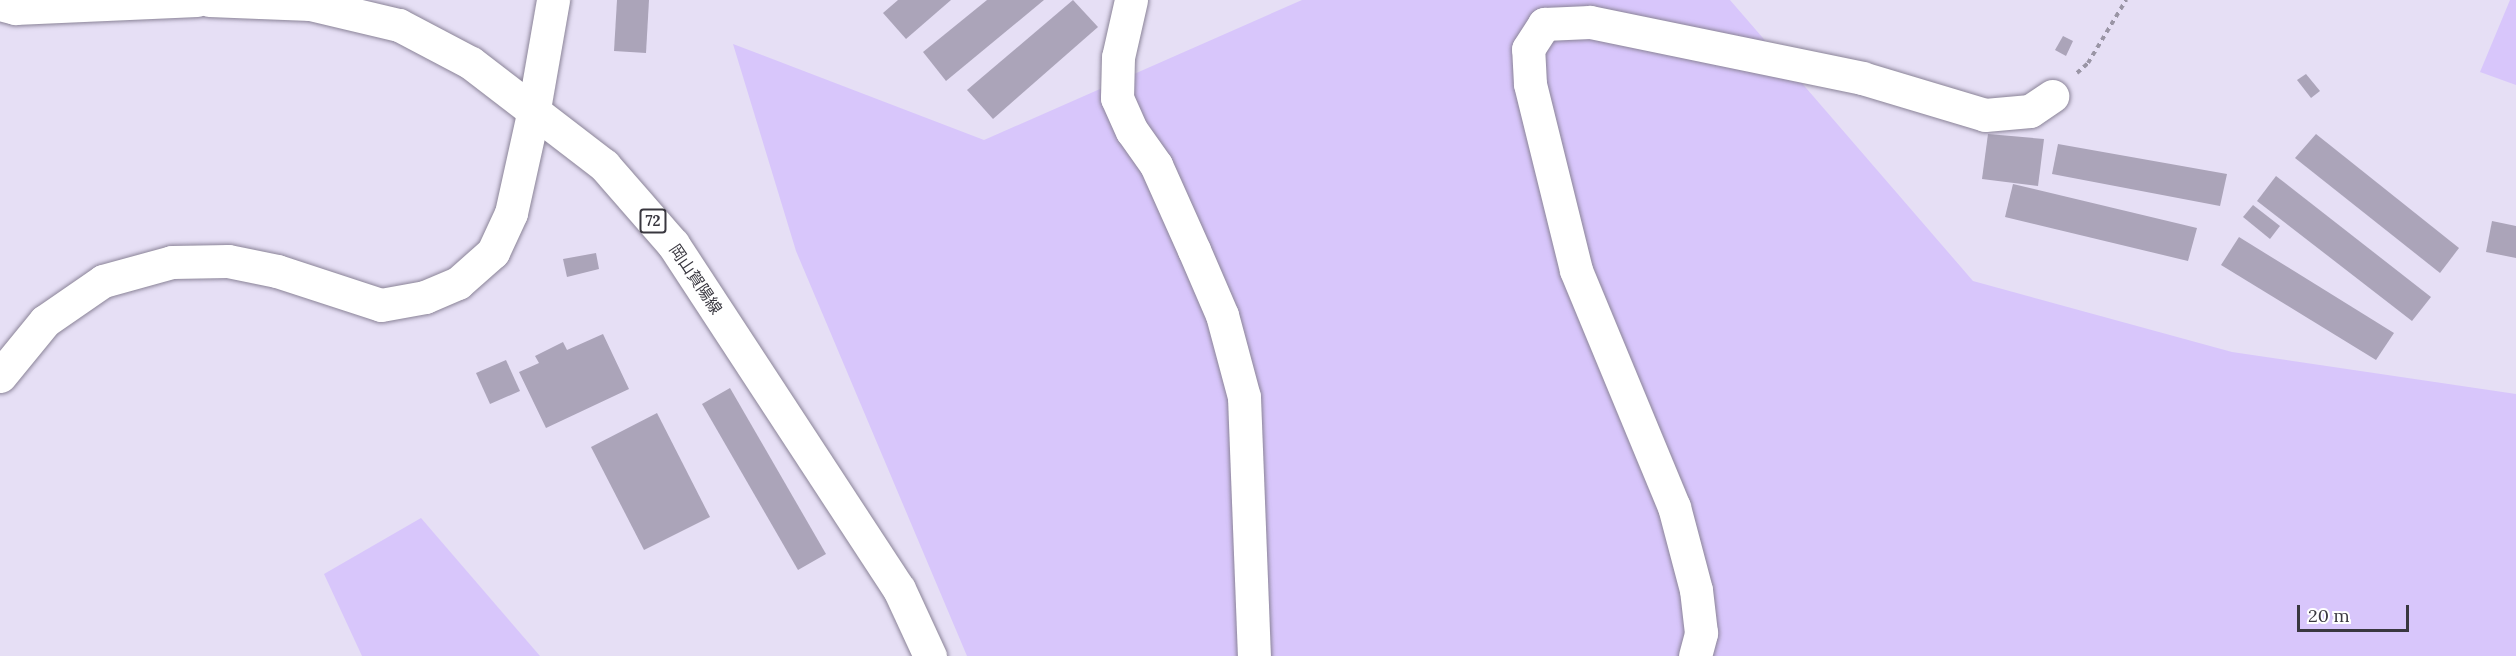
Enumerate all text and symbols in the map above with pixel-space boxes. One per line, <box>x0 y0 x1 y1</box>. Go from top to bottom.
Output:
road number: 72 <box>638 209 668 233</box>
street label: 岡山賀陽線 <box>666 240 726 318</box>
scale bar <box>2300 593 2412 631</box>
text: 20 m <box>2308 604 2350 627</box>

